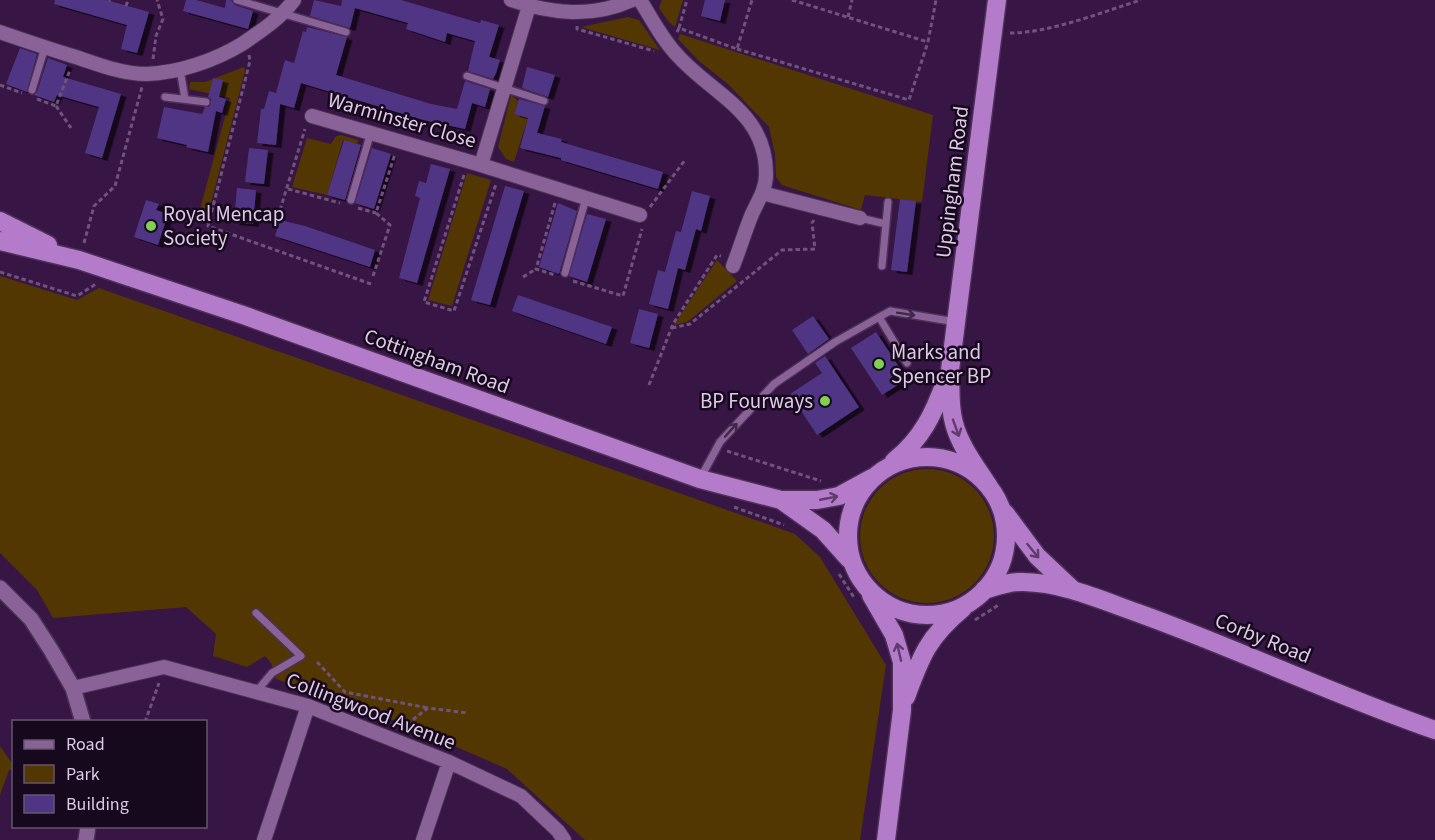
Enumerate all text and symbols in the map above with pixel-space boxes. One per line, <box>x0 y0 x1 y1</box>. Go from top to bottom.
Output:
street label: Warminster Close <box>324 84 480 156</box>
street label: Uppingham Road <box>928 104 976 260</box>
place label: Royal Mencap Society <box>163 199 284 253</box>
marker: Royal Mencap Society <box>144 219 158 233</box>
one-way arrow <box>896 309 916 320</box>
street label: Cottingham Road <box>360 321 514 401</box>
place label: Marks and Spencer BP <box>891 337 991 391</box>
marker: Marks and Spencer BP <box>872 357 886 371</box>
place label: BP Fourways <box>700 386 813 416</box>
marker: BP Fourways <box>818 394 832 408</box>
one-way arrow <box>952 418 963 437</box>
one-way arrow <box>724 423 738 438</box>
one-way arrow <box>818 492 838 503</box>
one-way arrow <box>1026 543 1039 559</box>
street label: Corby Road <box>1210 605 1316 671</box>
one-way arrow <box>893 643 905 662</box>
street label: Collingwood Avenue <box>282 665 460 757</box>
legend <box>12 720 207 828</box>
text: Road <box>66 732 105 757</box>
text: Park <box>66 762 100 787</box>
text: Building <box>66 792 129 817</box>

